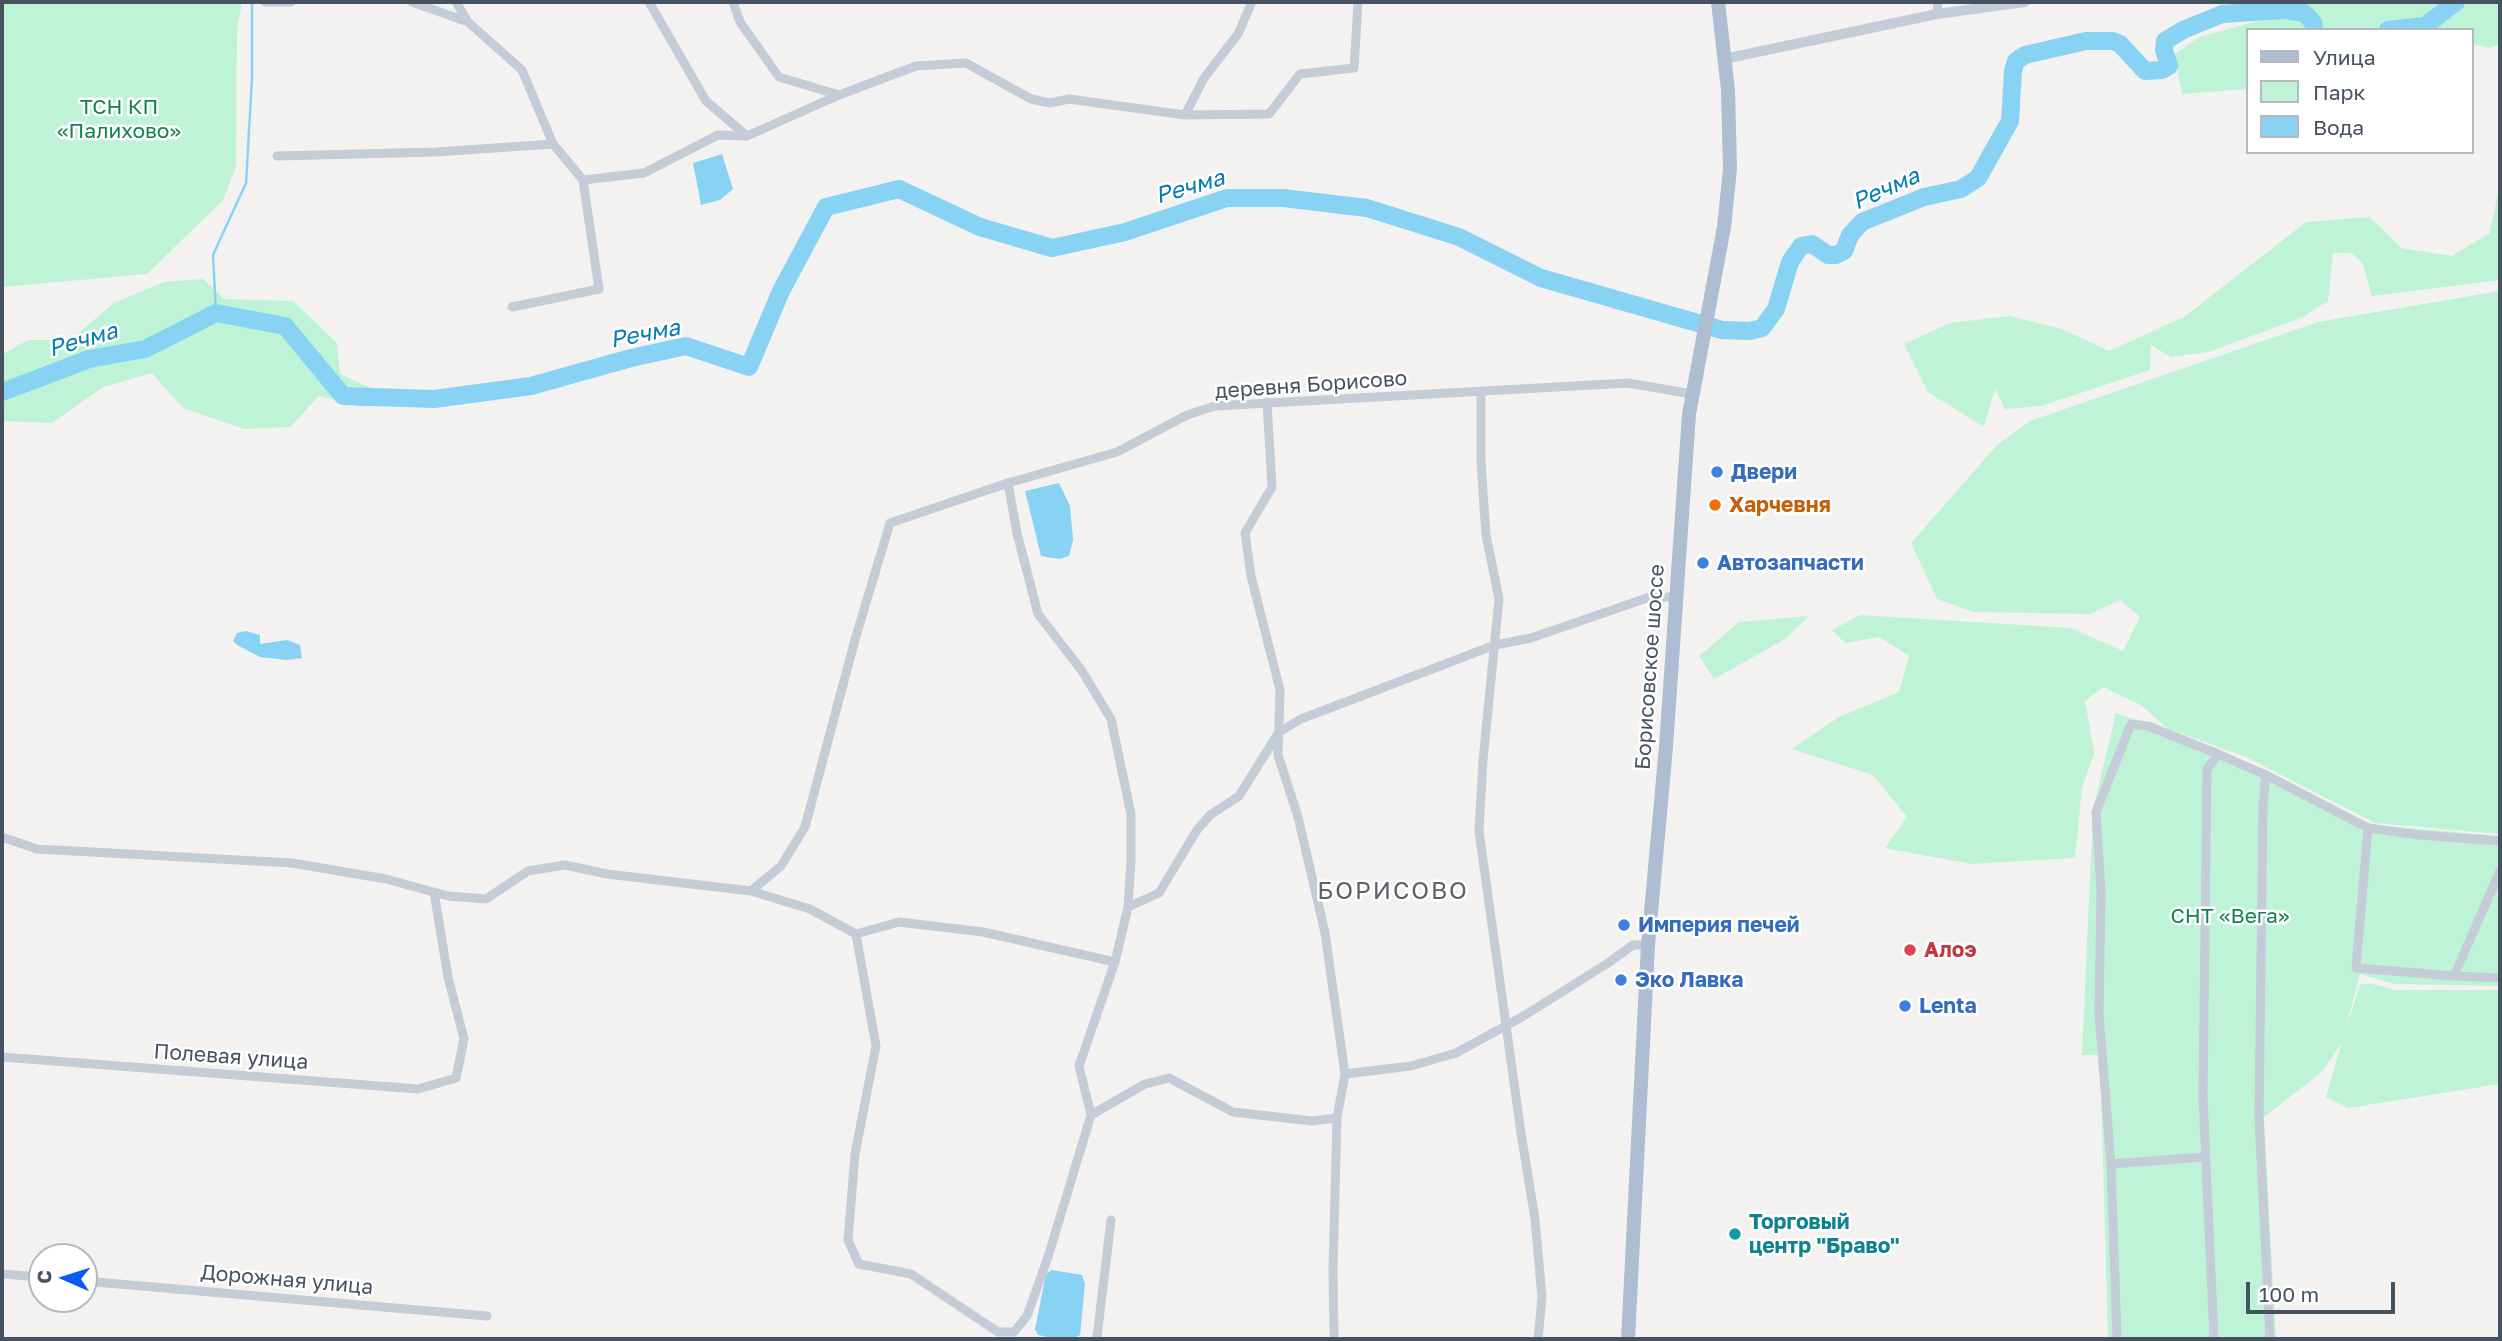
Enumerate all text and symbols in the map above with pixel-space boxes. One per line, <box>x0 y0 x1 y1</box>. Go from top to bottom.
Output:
legend <box>2246 28 2474 154</box>
text: Улица <box>2313 44 2376 70</box>
text: Парк <box>2313 79 2366 105</box>
park label: ТСН КП «Палихово» <box>57 94 181 144</box>
text: Вода <box>2313 114 2364 140</box>
water label: Речма <box>1848 162 1924 216</box>
water label: Речма <box>1152 164 1228 210</box>
water label: Речма <box>608 314 682 354</box>
water label: Речма <box>45 317 121 363</box>
street label: деревня Борисово <box>1214 366 1408 404</box>
place label: Двери <box>1731 459 1797 485</box>
marker: Двери <box>1709 464 1725 480</box>
place label: Харчевня <box>1729 492 1831 518</box>
marker: Харчевня <box>1707 497 1723 513</box>
place label: Автозапчасти <box>1717 550 1864 576</box>
marker: Автозапчасти <box>1695 555 1711 571</box>
street label: Борисовское шоссе <box>1630 563 1670 771</box>
district label: БОРИСОВО <box>1318 877 1468 905</box>
park label: СНТ «Вега» <box>2171 903 2289 929</box>
place label: Империя печей <box>1638 912 1800 938</box>
marker: Империя печей <box>1616 917 1632 933</box>
place label: Алоэ <box>1924 937 1977 963</box>
marker: Алоэ <box>1902 942 1918 958</box>
place label: Эко Лавка <box>1635 967 1743 993</box>
marker: Эко Лавка <box>1613 972 1629 988</box>
place label: Lenta <box>1919 993 1977 1019</box>
marker: Lenta <box>1897 998 1913 1014</box>
street label: Полевая улица <box>153 1039 309 1075</box>
place label: Торговый центр "Браво" <box>1749 1209 1900 1259</box>
marker: Торговый центр "Браво" <box>1727 1226 1743 1242</box>
north arrow <box>28 1243 98 1313</box>
street label: Дорожная улица <box>200 1260 374 1300</box>
scale bar <box>2250 1268 2399 1312</box>
text: С <box>32 1270 55 1284</box>
text: 100 m <box>2259 1281 2319 1307</box>

